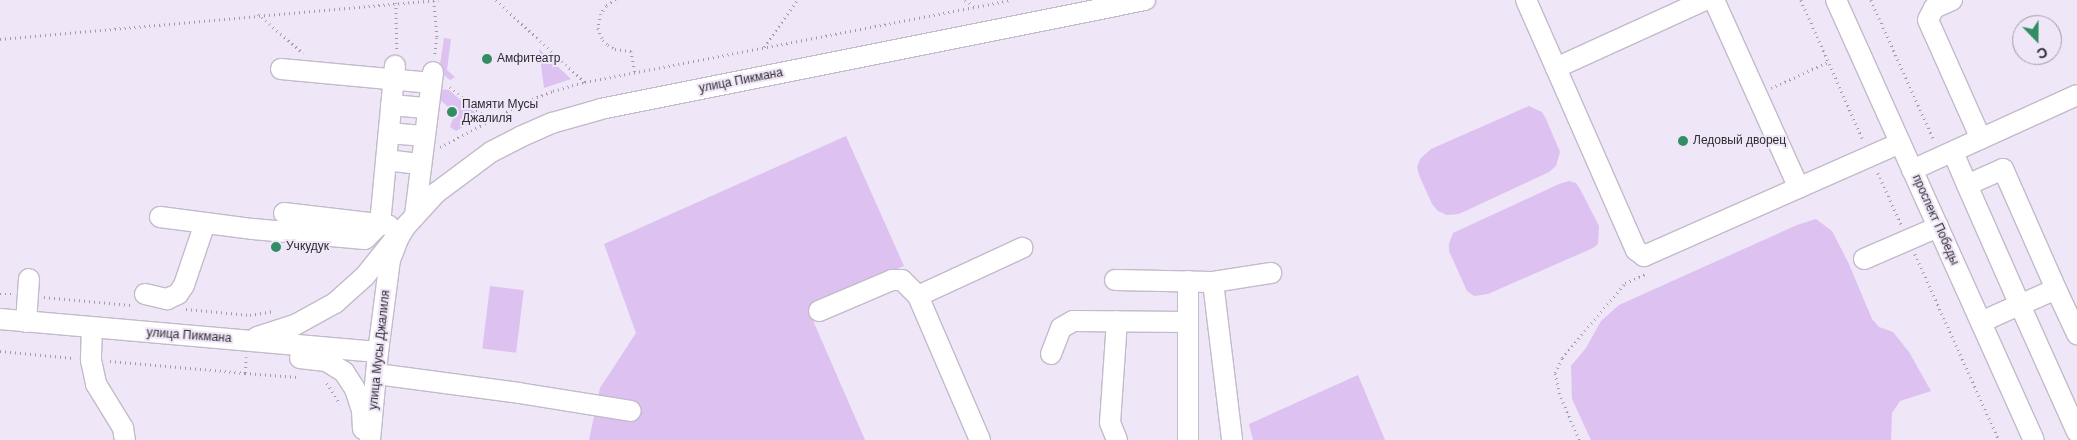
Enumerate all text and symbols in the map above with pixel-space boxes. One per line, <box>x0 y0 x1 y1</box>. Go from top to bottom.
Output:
north arrow <box>2012 15 2062 65</box>
text: С <box>2035 44 2050 62</box>
place label: Амфитеатр <box>497 52 560 66</box>
marker: Амфитеатр <box>481 53 493 65</box>
street label: улица Пикмана <box>698 66 784 96</box>
place label: Памяти Мусы Джалиля <box>462 98 538 126</box>
marker: Памяти Мусы Джалиля <box>446 106 458 118</box>
place label: Ледовый дворец <box>1693 134 1786 148</box>
marker: Ледовый дворец <box>1677 135 1689 147</box>
street label: проспект Победы <box>1909 173 1961 267</box>
place label: Учкудук <box>286 240 329 254</box>
marker: Учкудук <box>270 241 282 253</box>
street label: улица Мусы Джалиля <box>367 289 393 411</box>
street label: улица Пикмана <box>146 326 232 346</box>

